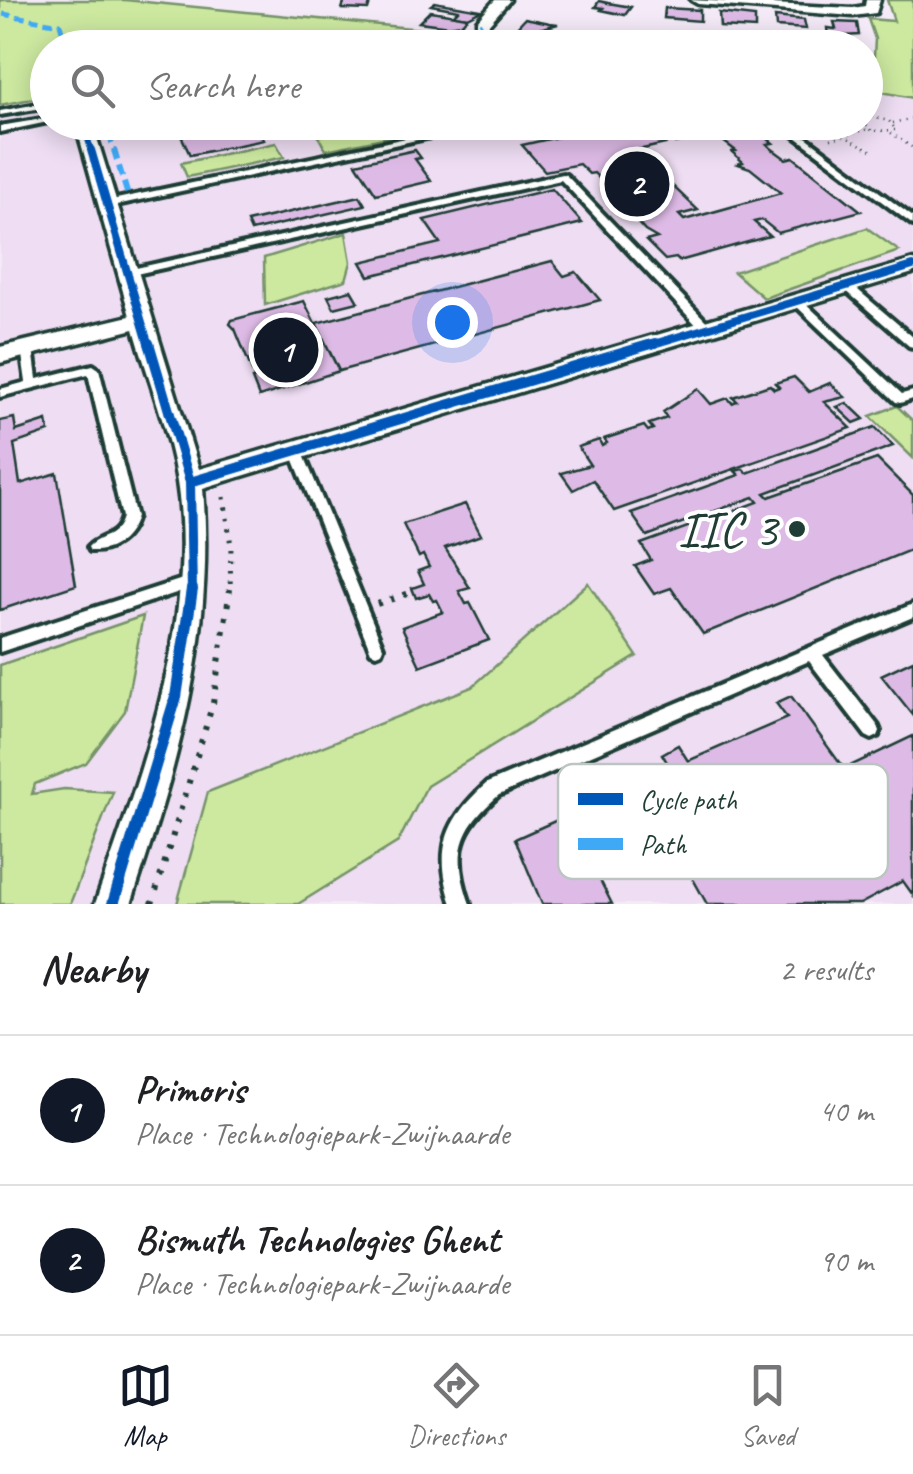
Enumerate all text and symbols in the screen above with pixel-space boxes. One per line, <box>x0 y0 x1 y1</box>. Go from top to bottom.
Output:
search box <box>30 30 883 140</box>
icon: search <box>65 58 120 113</box>
text: Search here <box>145 62 300 109</box>
pin: 2 <box>604 146 670 222</box>
your location <box>427 297 478 348</box>
pin: 1 <box>254 312 318 388</box>
place label: IIC 3 <box>678 498 780 561</box>
marker: IIC 3 <box>786 518 808 540</box>
legend <box>558 764 888 879</box>
text: Cycle path <box>640 782 737 817</box>
text: Path <box>640 827 687 862</box>
text: Nearby <box>40 943 146 996</box>
text: 2 results <box>779 949 873 990</box>
text: Primoris <box>135 1066 246 1113</box>
text: 1 <box>65 1090 80 1131</box>
text: 40 m <box>819 1090 873 1131</box>
text: Place · Technologiepark-Zwijnaarde <box>135 1113 509 1154</box>
text: Bismuth Technologies Ghent <box>135 1216 499 1263</box>
text: 2 <box>65 1240 80 1281</box>
text: 90 m <box>819 1240 873 1281</box>
text: Place · Technologiepark-Zwijnaarde <box>135 1263 509 1304</box>
tab: Map <box>118 1358 173 1453</box>
tab: Directions <box>408 1358 505 1453</box>
tab: Saved <box>740 1358 795 1453</box>

